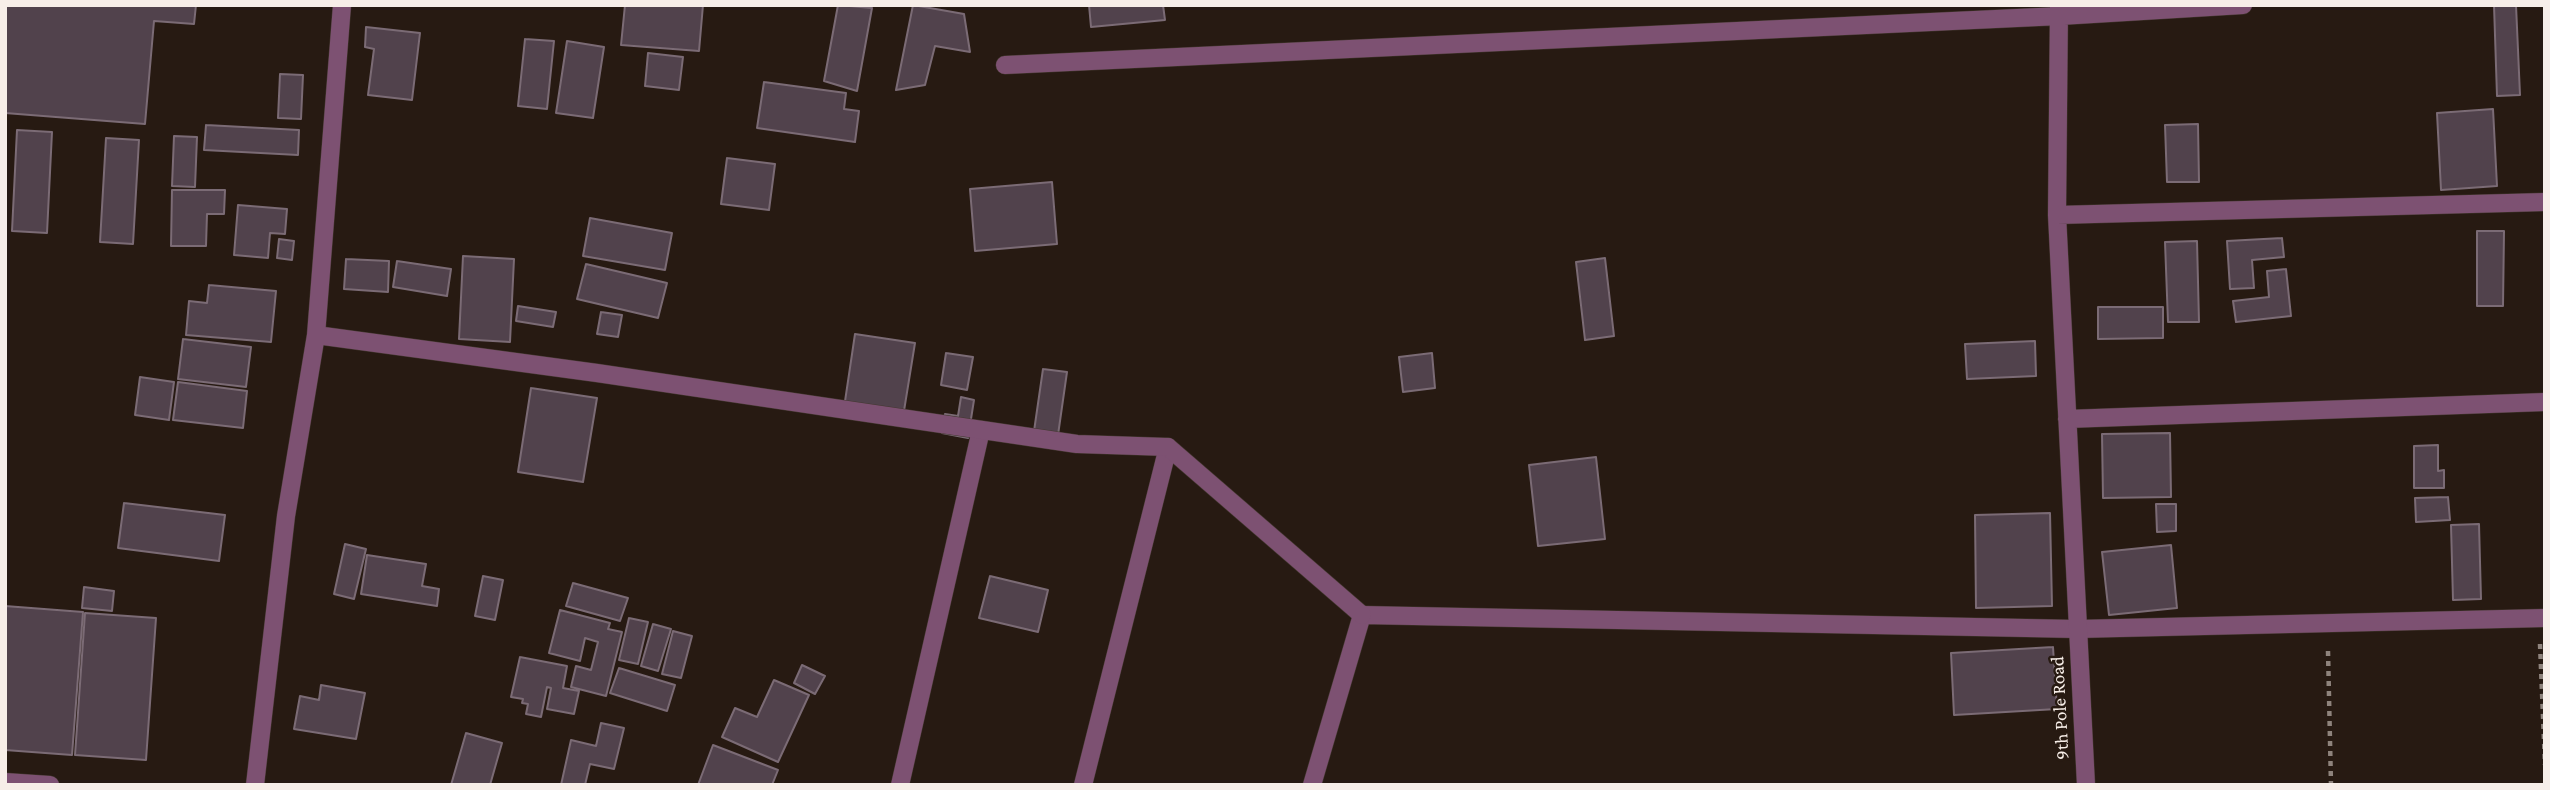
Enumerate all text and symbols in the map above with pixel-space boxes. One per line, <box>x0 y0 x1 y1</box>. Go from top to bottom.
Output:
street label: 9th Pole Road <box>2046 656 2074 760</box>

